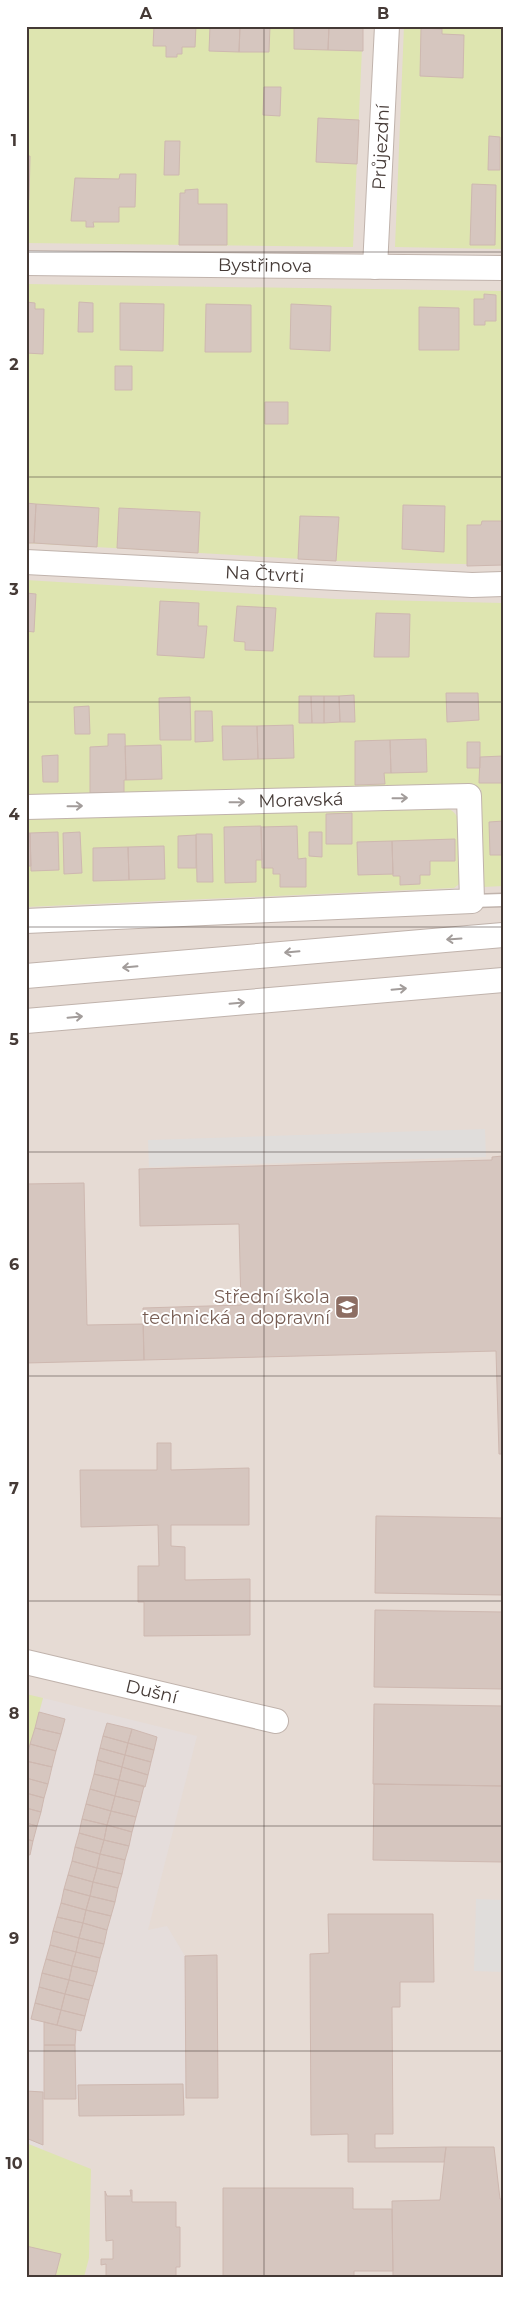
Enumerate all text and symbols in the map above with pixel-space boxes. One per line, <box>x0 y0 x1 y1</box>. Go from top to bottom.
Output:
text: A <box>139 4 153 23</box>
text: B <box>377 4 389 23</box>
street label: Průjezdní <box>368 103 394 191</box>
text: 1 <box>11 131 17 150</box>
street label: Bystřinova <box>218 254 312 277</box>
text: 2 <box>9 355 19 374</box>
street label: Na Čtvrti <box>224 561 305 587</box>
text: 3 <box>8 580 19 599</box>
street label: Moravská <box>258 788 344 812</box>
one-way arrow <box>392 793 408 803</box>
one-way arrow <box>229 797 245 807</box>
one-way arrow <box>66 801 83 811</box>
text: 4 <box>8 805 20 824</box>
one-way arrow <box>446 934 462 943</box>
one-way arrow <box>284 948 300 957</box>
one-way arrow <box>123 962 139 972</box>
one-way arrow <box>390 985 406 994</box>
one-way arrow <box>228 998 244 1008</box>
one-way arrow <box>67 1012 83 1022</box>
text: 5 <box>9 1030 19 1049</box>
text: 6 <box>9 1255 19 1274</box>
place label: Střední škola technická a dopravní <box>142 1286 331 1329</box>
school or university icon: Střední škola technická a dopravní <box>334 1294 360 1320</box>
text: 7 <box>9 1479 19 1498</box>
street label: Dušní <box>123 1675 181 1709</box>
text: 8 <box>9 1704 19 1723</box>
text: 9 <box>9 1929 19 1948</box>
text: 10 <box>5 2154 23 2173</box>

